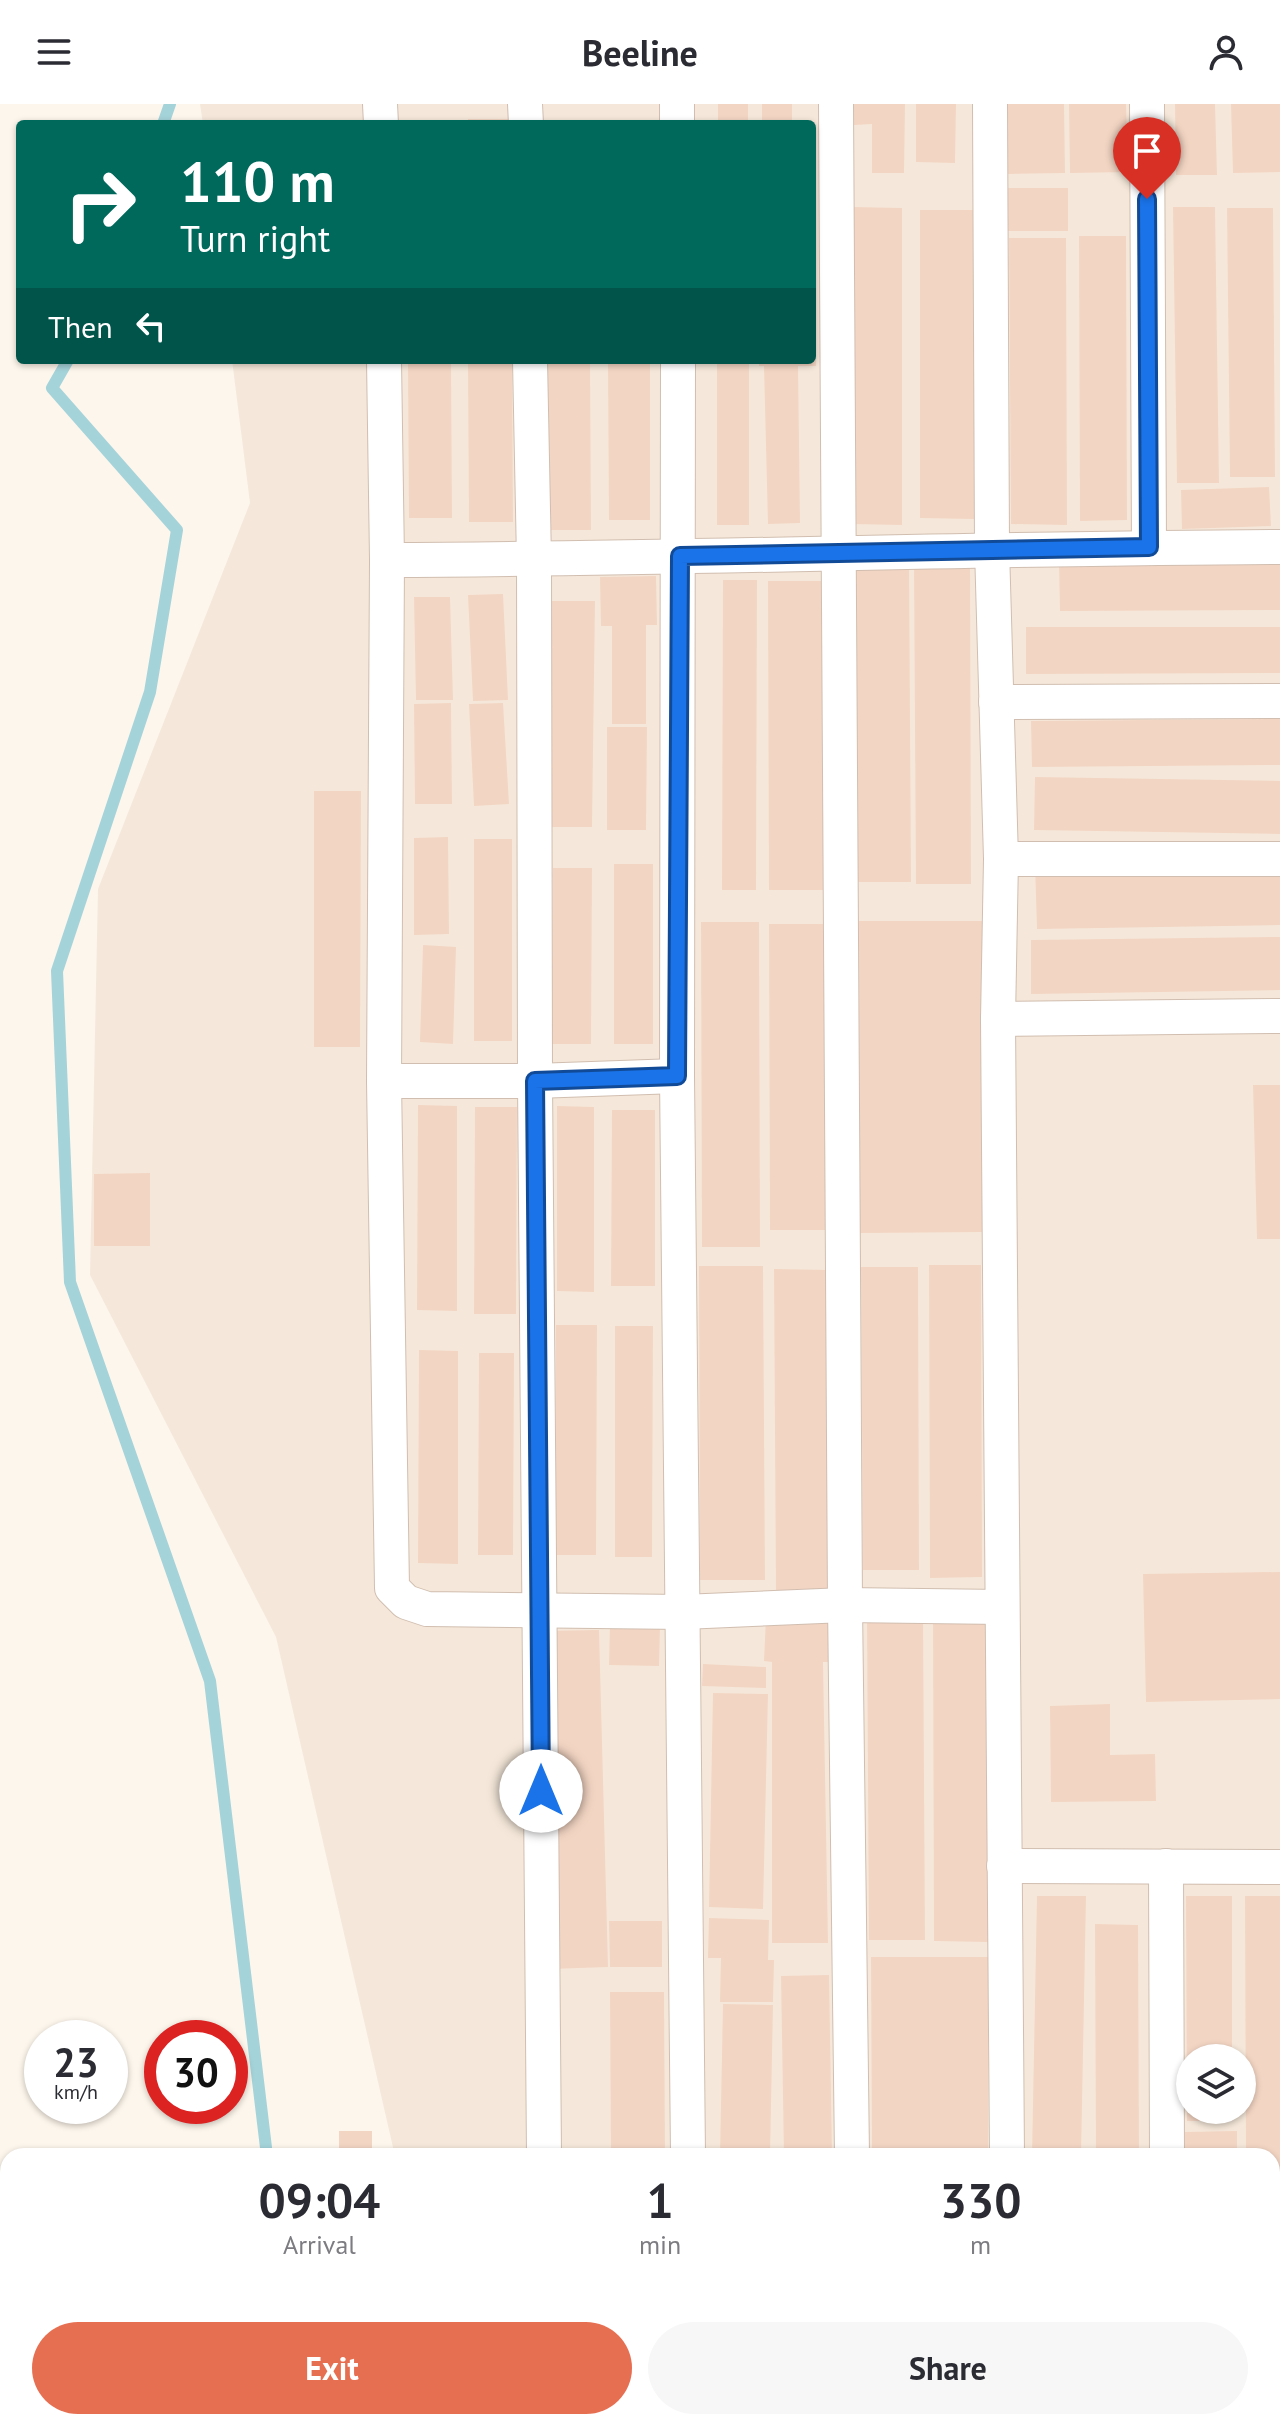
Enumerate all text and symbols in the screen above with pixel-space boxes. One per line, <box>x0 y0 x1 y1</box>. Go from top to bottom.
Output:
text: Beeline <box>582 29 698 76</box>
icon: menu <box>32 30 76 74</box>
icon: person <box>1204 30 1248 74</box>
pin <box>1113 117 1181 199</box>
icon: arrive <box>1125 129 1169 173</box>
text: 110 m <box>180 145 335 217</box>
icon: right <box>48 152 152 256</box>
text: Turn right <box>180 215 330 262</box>
icon: left <box>129 304 173 348</box>
text: Then <box>48 307 113 346</box>
position arrow <box>499 1749 583 1833</box>
speed limit sign: 30 <box>144 2020 248 2124</box>
text: 23 <box>53 2036 99 2088</box>
map controls <box>1176 2044 1256 2124</box>
button: layers <box>1176 2044 1256 2124</box>
text: km/h <box>54 2079 98 2105</box>
text: 09:04 <box>259 2169 380 2231</box>
text: 1 <box>646 2169 674 2231</box>
text: 330 <box>940 2169 1021 2231</box>
text: Arrival <box>283 2228 356 2261</box>
text: min <box>639 2228 681 2261</box>
text: m <box>970 2228 991 2261</box>
button: Exit <box>32 2322 632 2414</box>
button: Share <box>648 2322 1248 2414</box>

